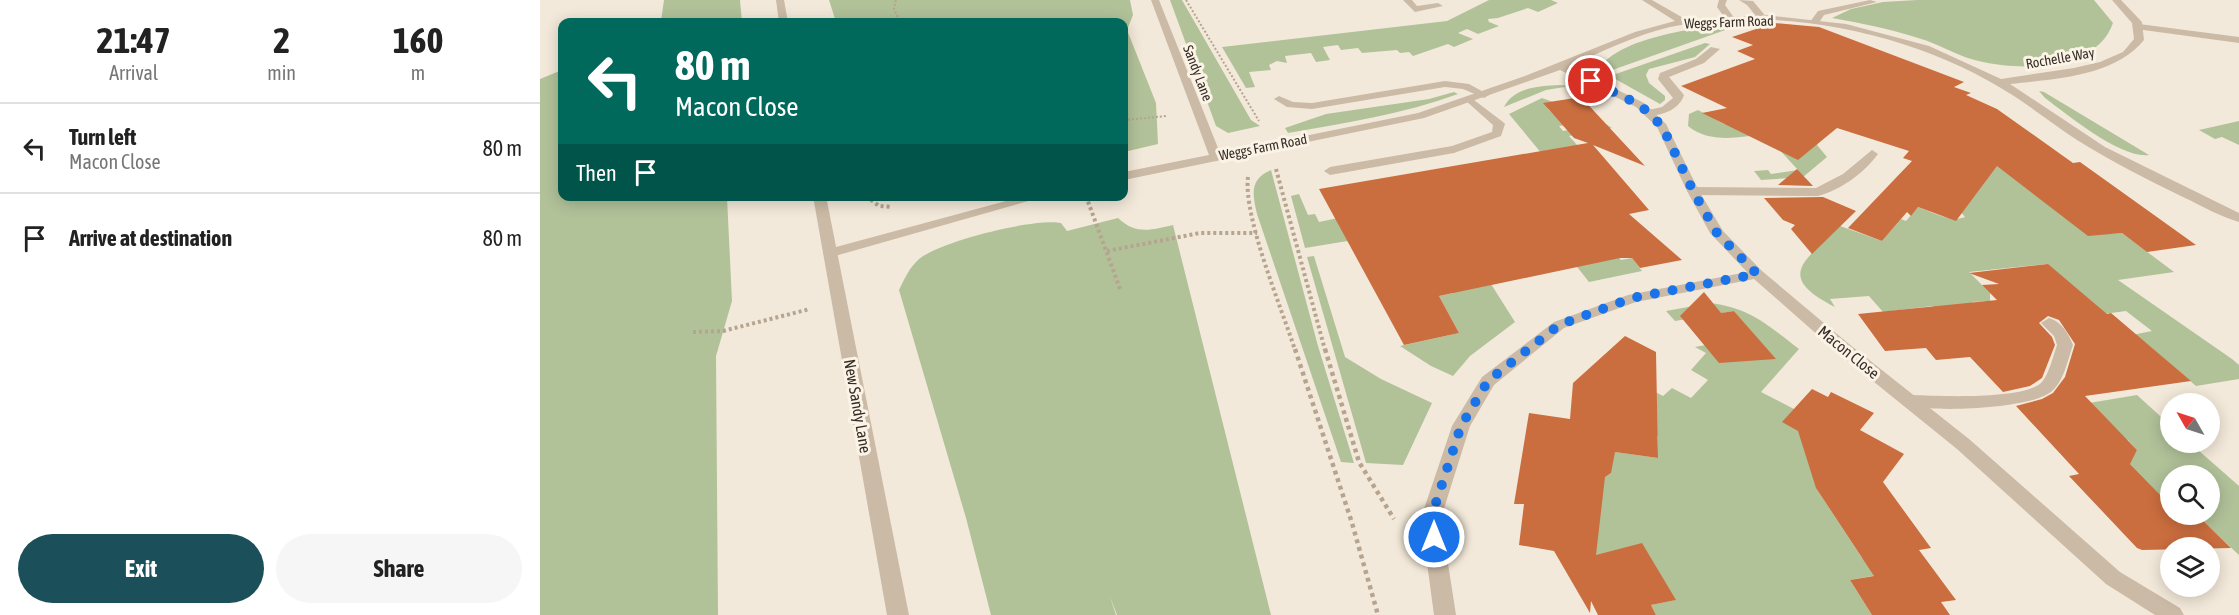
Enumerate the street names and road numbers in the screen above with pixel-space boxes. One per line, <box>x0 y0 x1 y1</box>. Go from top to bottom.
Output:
street label: Weggs Farm Road <box>1684 12 1774 32</box>
street label: Sandy Lane <box>1180 43 1216 103</box>
street label: Rochelle Way <box>2024 44 2096 72</box>
street label: Weggs Farm Road <box>1218 131 1308 163</box>
street label: Macon Close <box>1815 322 1883 382</box>
street label: New Sandy Lane <box>840 358 875 455</box>

